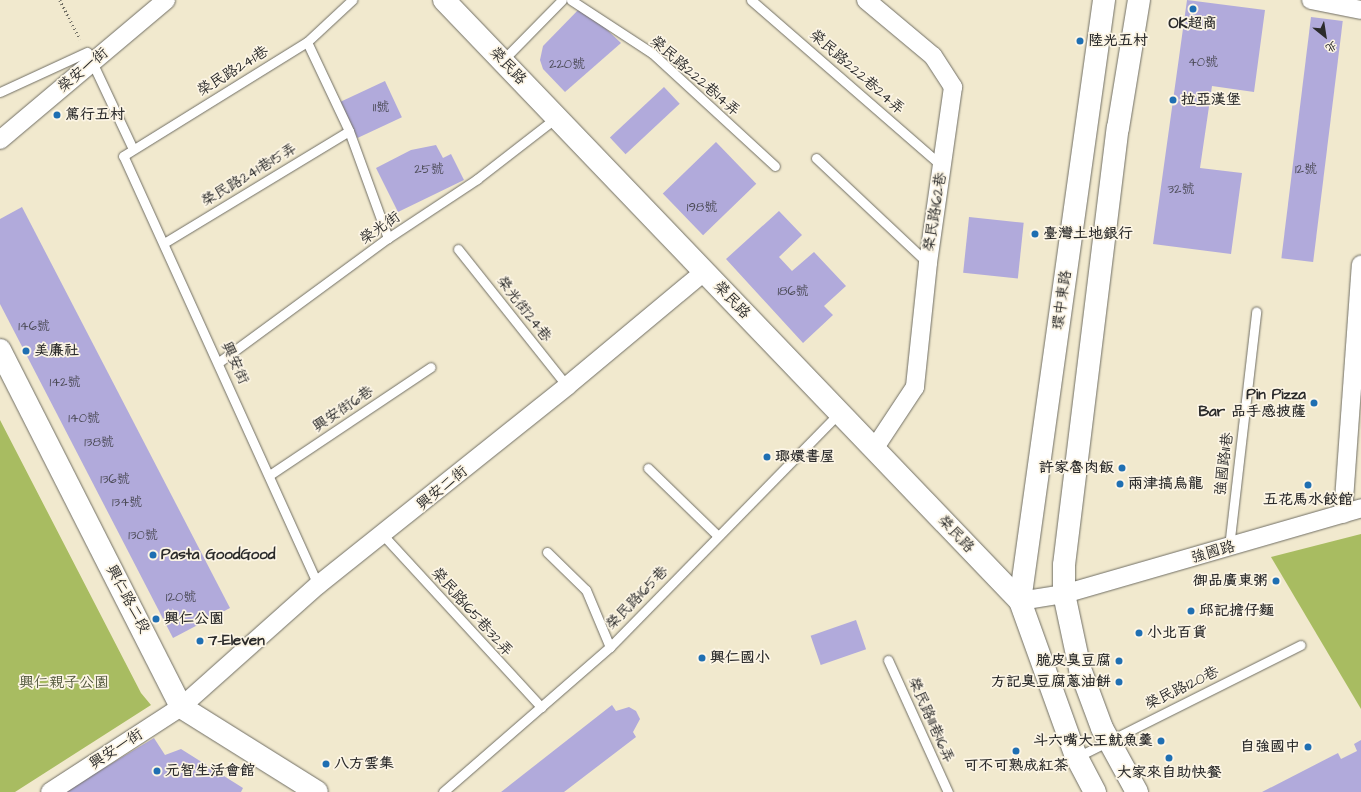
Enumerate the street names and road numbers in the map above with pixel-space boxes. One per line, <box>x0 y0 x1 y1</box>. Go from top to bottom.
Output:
street label: 榮民路222巷24弄 <box>806 26 908 118</box>
street label: 榮民路222巷14弄 <box>646 32 744 120</box>
street label: 榮民路241巷 <box>194 42 272 100</box>
street label: 榮安一街 <box>54 44 112 96</box>
street label: 榮民路 <box>486 44 530 88</box>
street label: 榮民路241巷15弄 <box>198 139 300 211</box>
street label: 榮民路162巷 <box>920 171 950 253</box>
street label: 榮光街 <box>356 208 404 248</box>
street label: 環中東路 <box>1049 269 1075 331</box>
street label: 榮光街24巷 <box>493 272 555 346</box>
street label: 榮民路 <box>710 278 754 322</box>
street label: 興安街 <box>217 339 253 387</box>
street label: 興安街6巷 <box>309 382 377 436</box>
street label: 強國路11巷 <box>1211 431 1237 497</box>
street label: 興安二街 <box>413 462 471 514</box>
street label: 榮民路 <box>934 512 978 556</box>
street label: 強國路 <box>1189 537 1237 567</box>
street label: 興仁路二段 <box>102 562 154 636</box>
street label: 榮民路165巷 <box>602 562 672 634</box>
street label: 榮民路165巷32弄 <box>427 564 517 660</box>
street label: 榮民路120巷 <box>1142 662 1222 714</box>
street label: 榮民路111巷16弄 <box>904 674 958 766</box>
street label: 興安一街 <box>86 725 146 773</box>

